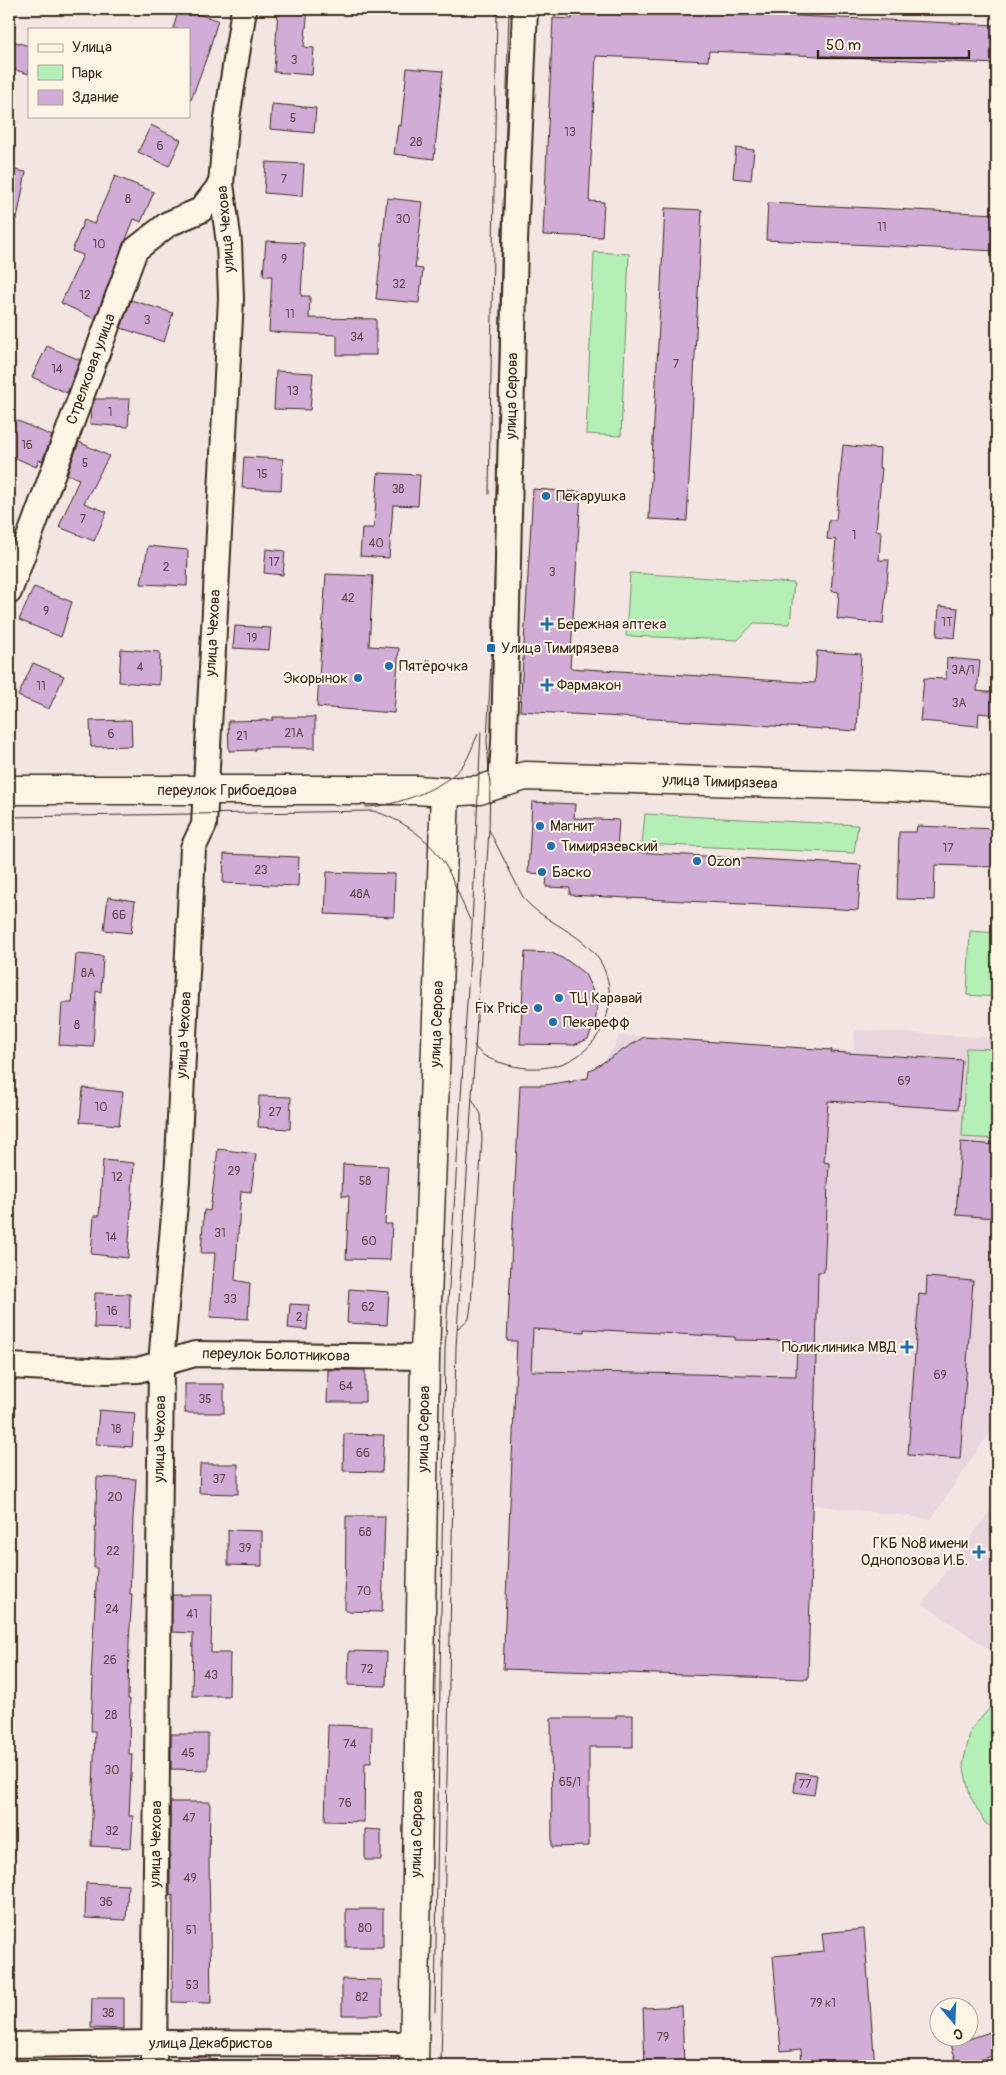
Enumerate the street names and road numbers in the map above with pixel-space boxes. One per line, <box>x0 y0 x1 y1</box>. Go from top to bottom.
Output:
street label: улица Чехова <box>213 185 239 274</box>
street label: Стрелковая улица <box>62 311 120 427</box>
street label: улица Серова <box>502 352 522 441</box>
street label: улица Чехова <box>201 589 225 678</box>
street label: улица Тимирязева <box>661 770 778 794</box>
street label: переулок Грибоедова <box>157 781 297 800</box>
street label: улица Серова <box>426 980 448 1069</box>
street label: улица Чехова <box>172 991 196 1080</box>
street label: переулок Болотникова <box>202 1344 350 1366</box>
street label: улица Серова <box>414 1385 434 1474</box>
street label: улица Чехова <box>150 1395 170 1484</box>
street label: улица Серова <box>407 1790 427 1879</box>
street label: улица Чехова <box>146 1800 166 1889</box>
street label: улица Декабристов <box>148 2034 273 2053</box>

